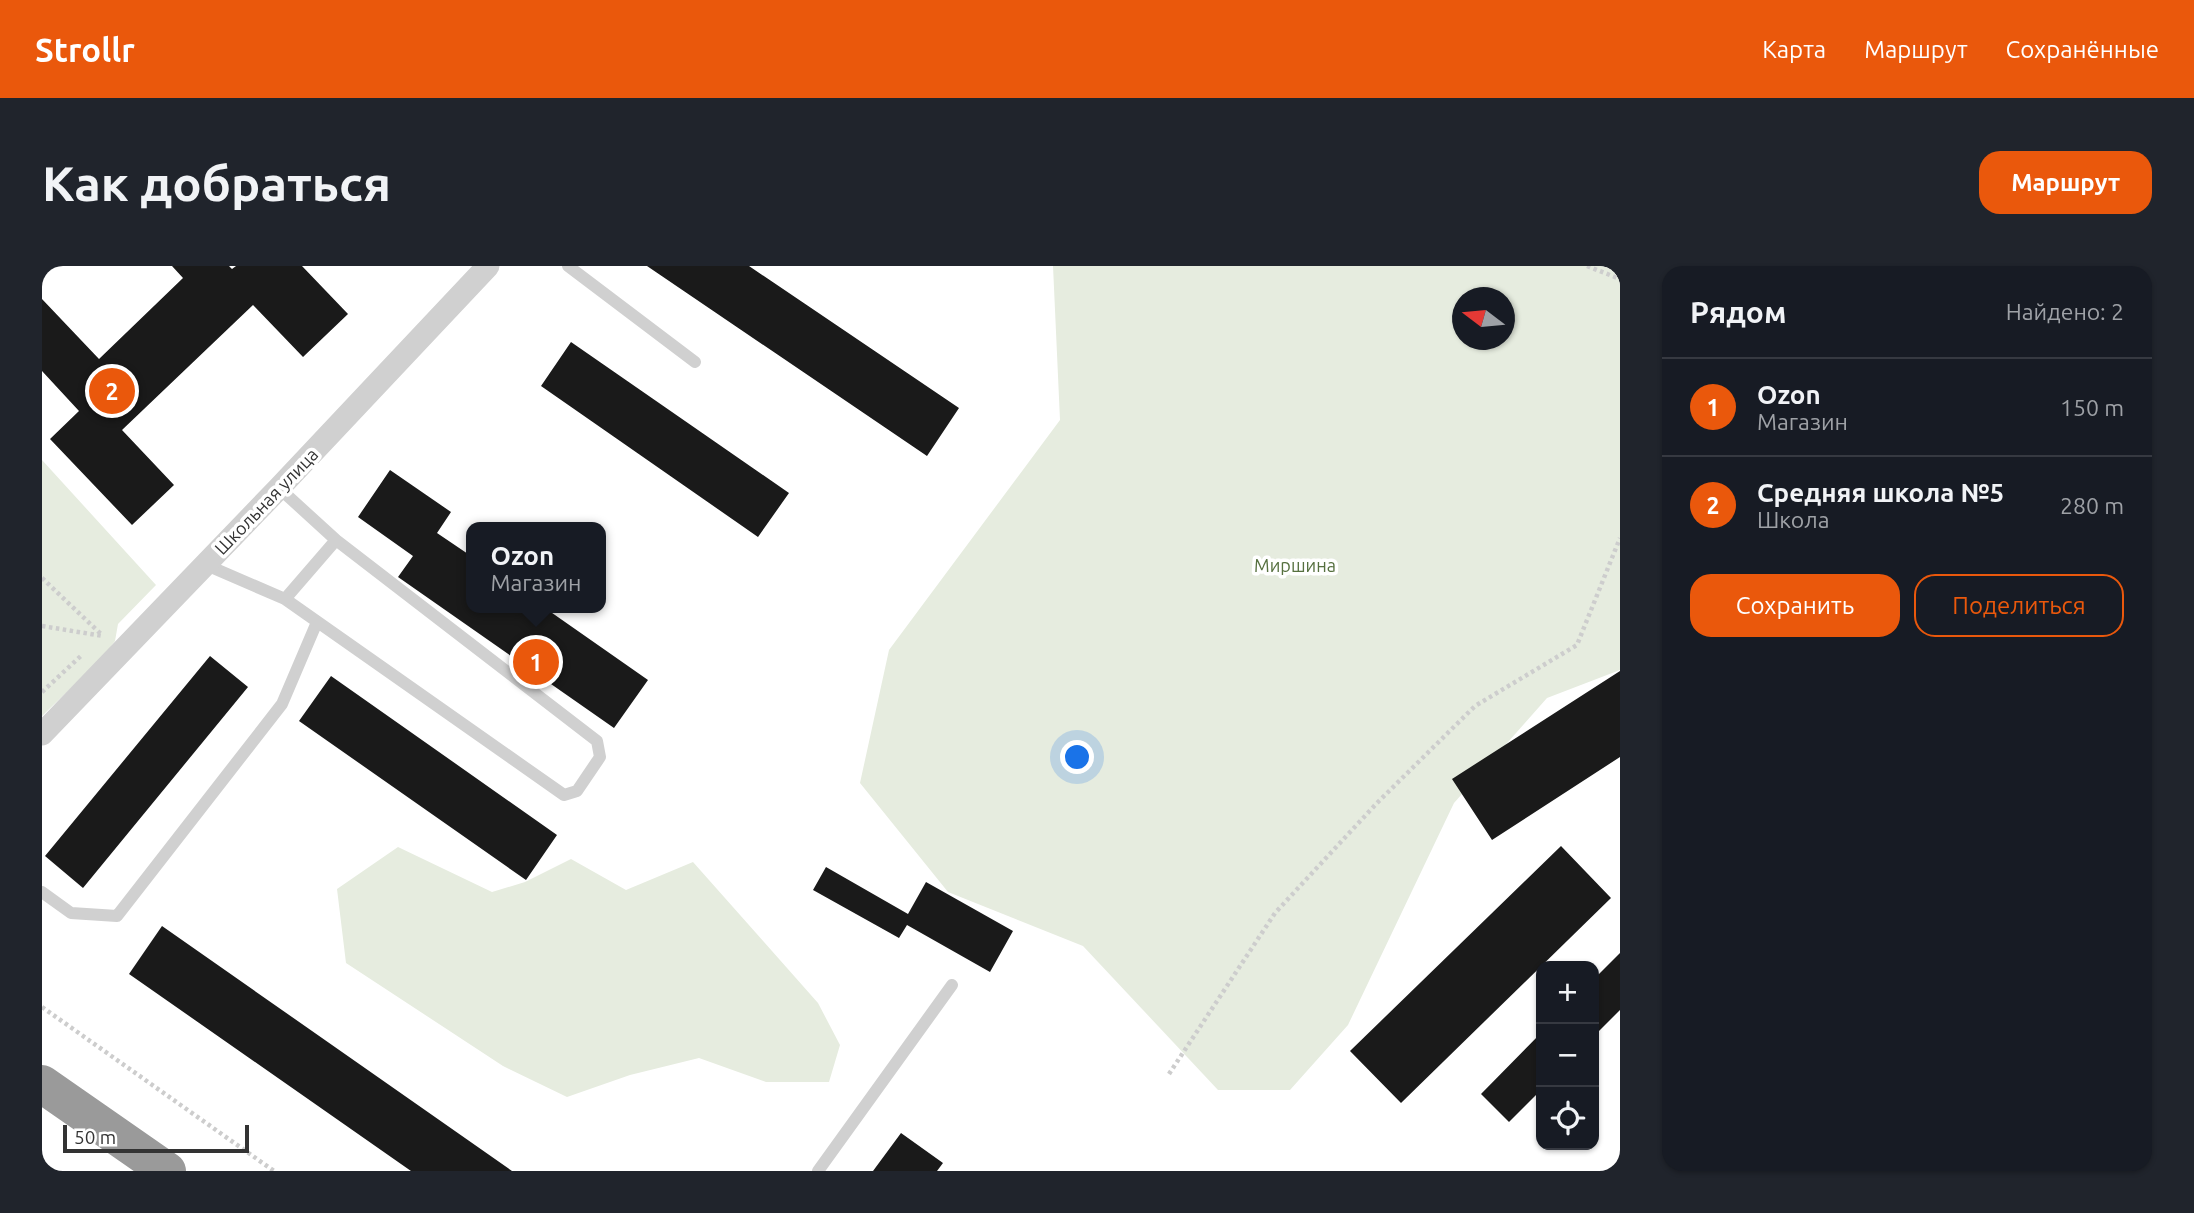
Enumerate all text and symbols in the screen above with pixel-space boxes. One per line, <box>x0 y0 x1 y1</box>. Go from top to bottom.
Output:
text: Strollr <box>35 31 135 68</box>
text: Карта <box>1762 36 1826 63</box>
text: Маршрут <box>1864 36 1968 63</box>
text: Сохранённые <box>2006 36 2159 63</box>
button: Маршрут <box>1979 151 2152 214</box>
text: Как добраться <box>42 155 391 210</box>
north arrow <box>1452 287 1515 350</box>
text: Рядом <box>1690 295 1786 329</box>
text: Найдено: 2 <box>2006 299 2124 324</box>
pin: 2 <box>89 365 135 417</box>
text: Ozon <box>1757 380 1821 409</box>
text: 1 <box>1707 395 1719 420</box>
text: 150 m <box>2060 395 2124 420</box>
text: Магазин <box>1757 409 1848 434</box>
street label: Школьная улица <box>210 444 322 558</box>
text: Средняя школа №5 <box>1757 478 2004 507</box>
text: 2 <box>1707 493 1719 518</box>
text: 280 m <box>2060 493 2124 518</box>
text: Школа <box>1757 507 1829 532</box>
popup <box>466 522 606 613</box>
text: Ozon <box>491 541 554 570</box>
park label: Миршина <box>1254 555 1336 575</box>
text: Магазин <box>491 570 581 595</box>
button: Сохранить <box>1690 574 1900 637</box>
button: Поделиться <box>1914 574 2124 637</box>
pin: 1 <box>513 636 559 688</box>
your location <box>1060 740 1094 774</box>
map controls <box>1536 961 1599 1150</box>
button: + <box>1536 961 1599 1024</box>
button: − <box>1536 1024 1599 1087</box>
button: locate <box>1536 1087 1599 1150</box>
scale bar <box>63 1122 248 1154</box>
text: 50 m <box>74 1126 116 1148</box>

